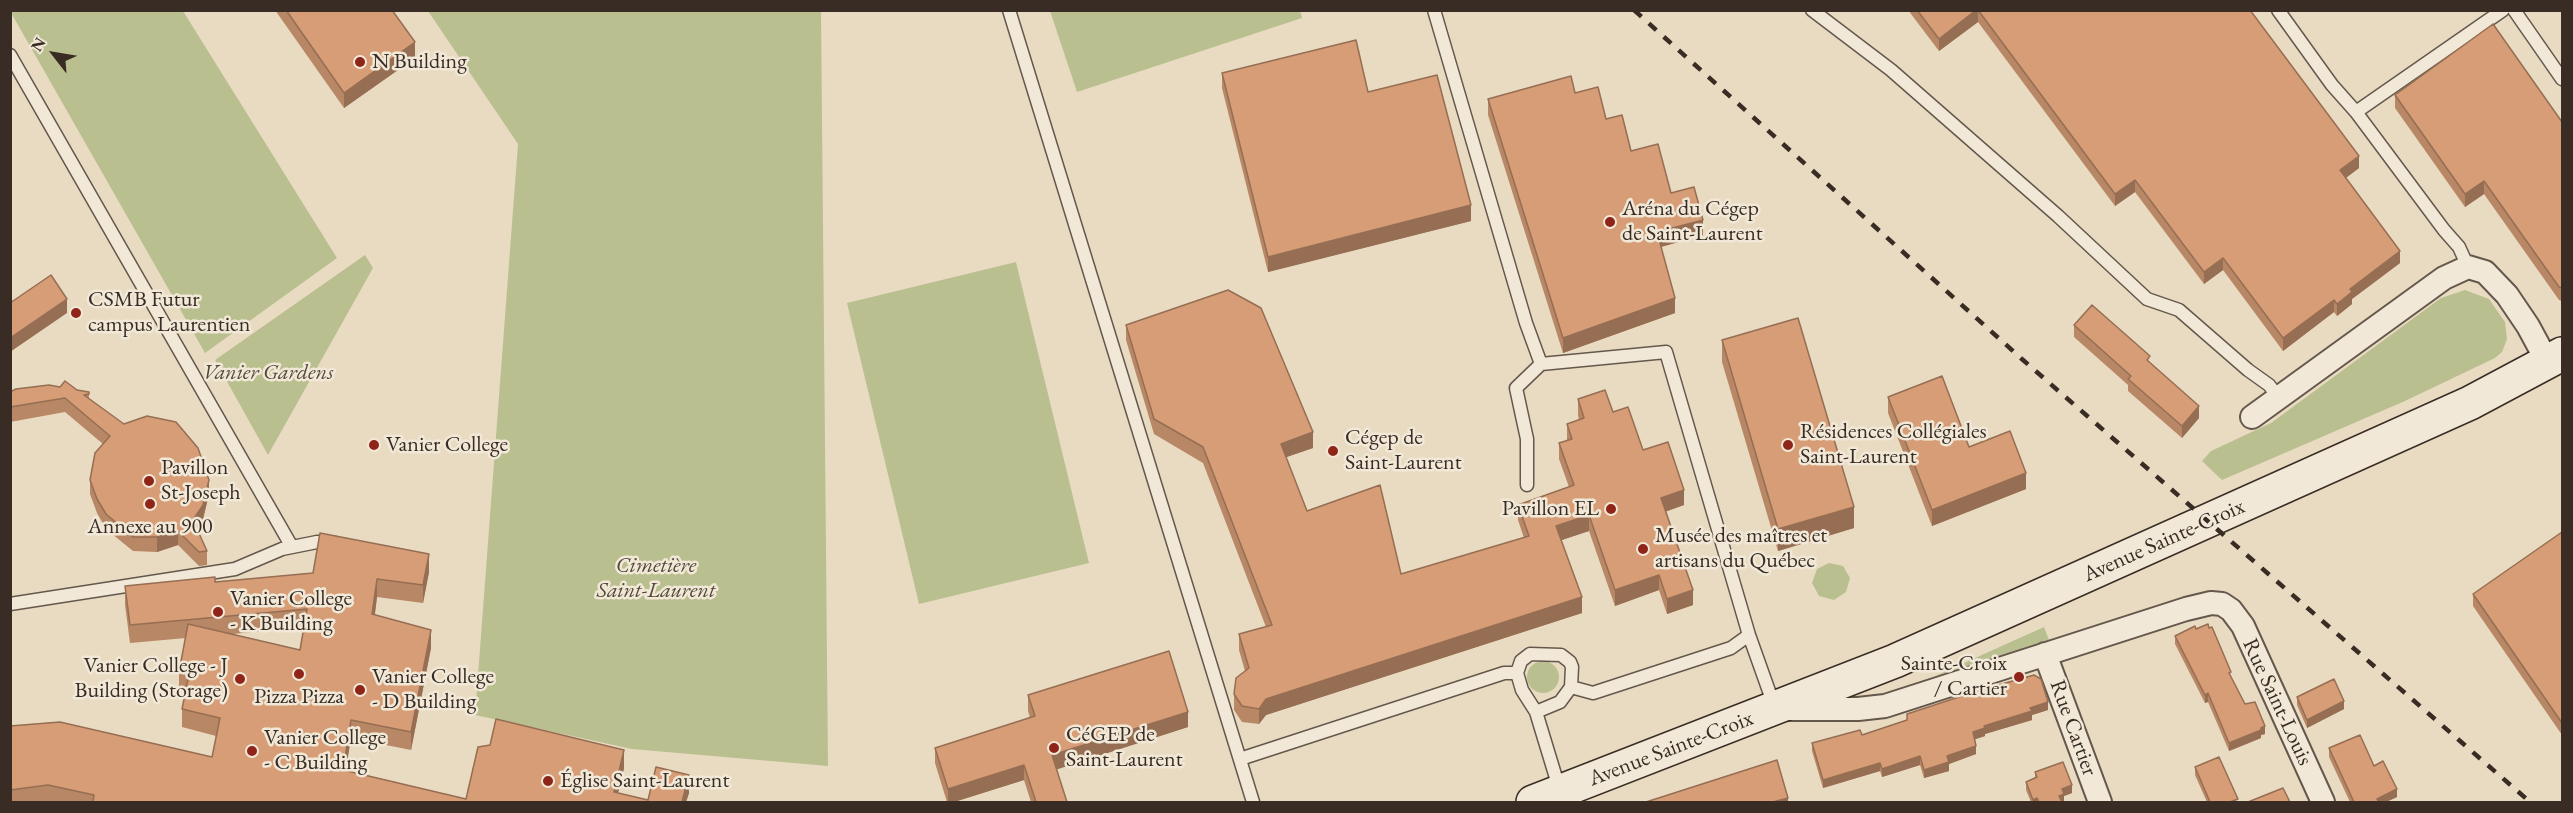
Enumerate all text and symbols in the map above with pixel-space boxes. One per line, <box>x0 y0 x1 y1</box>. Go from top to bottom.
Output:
north arrow <box>24 24 84 84</box>
text: N <box>26 34 50 55</box>
place label: N Building <box>372 49 467 75</box>
marker: N Building <box>353 55 367 69</box>
place label: Aréna du Cégep de Saint-Laurent <box>1622 196 1763 248</box>
marker: Aréna du Cégep de Saint-Laurent <box>1603 215 1617 229</box>
place label: CSMB Futur campus Laurentien <box>88 287 250 338</box>
marker: CSMB Futur campus Laurentien <box>69 306 83 320</box>
park label: Vanier Gardens <box>203 360 333 386</box>
place label: Résidences Collégiales Saint-Laurent <box>1800 419 1987 470</box>
place label: Cégep de Saint-Laurent <box>1345 425 1462 476</box>
place label: Vanier College <box>386 432 508 458</box>
marker: Vanier College <box>367 438 381 452</box>
marker: Résidences Collégiales Saint-Laurent <box>1781 438 1795 452</box>
marker: Cégep de Saint-Laurent <box>1326 444 1340 458</box>
place label: Pavillon St-Joseph <box>161 455 241 506</box>
marker: Pavillon St-Joseph <box>142 474 156 488</box>
street label: Avenue Sainte-Croix <box>2079 494 2249 588</box>
place label: Pavillon EL <box>1502 496 1599 522</box>
marker: Annexe au 900 <box>143 497 157 511</box>
marker: Pavillon EL <box>1604 502 1618 516</box>
place label: Annexe au 900 <box>87 514 213 540</box>
place label: Musée des maîtres et artisans du Québec <box>1655 523 1827 574</box>
marker: Musée des maîtres et artisans du Québec <box>1636 542 1650 556</box>
park label: Cimetière Saint-Laurent <box>597 553 715 604</box>
place label: Vanier College - K Building <box>230 586 352 638</box>
marker: Vanier College - K Building <box>211 605 225 619</box>
street label: Rue Saint-Louis <box>2236 634 2318 770</box>
place label: Sainte-Croix / Cartier <box>1901 651 2007 702</box>
place label: Vanier College - J Building (Storage) <box>75 653 228 704</box>
place label: Vanier College - D Building <box>372 664 494 716</box>
marker: Pizza Pizza <box>292 667 306 681</box>
marker: Sainte-Croix / Cartier <box>2012 670 2026 684</box>
marker: Vanier College - J Building (Storage) <box>233 672 247 686</box>
street label: Rue Cartier <box>2043 676 2103 780</box>
marker: Vanier College - D Building <box>353 683 367 697</box>
place label: Pizza Pizza <box>254 684 344 710</box>
street label: Avenue Sainte-Croix <box>1585 706 1757 792</box>
place label: CéGEP de Saint-Laurent <box>1066 722 1183 774</box>
place label: Vanier College - C Building <box>264 725 386 776</box>
marker: CéGEP de Saint-Laurent <box>1047 741 1061 755</box>
marker: Vanier College - C Building <box>245 744 259 758</box>
place label: Église Saint-Laurent <box>560 768 729 794</box>
marker: Église Saint-Laurent <box>541 774 555 788</box>

